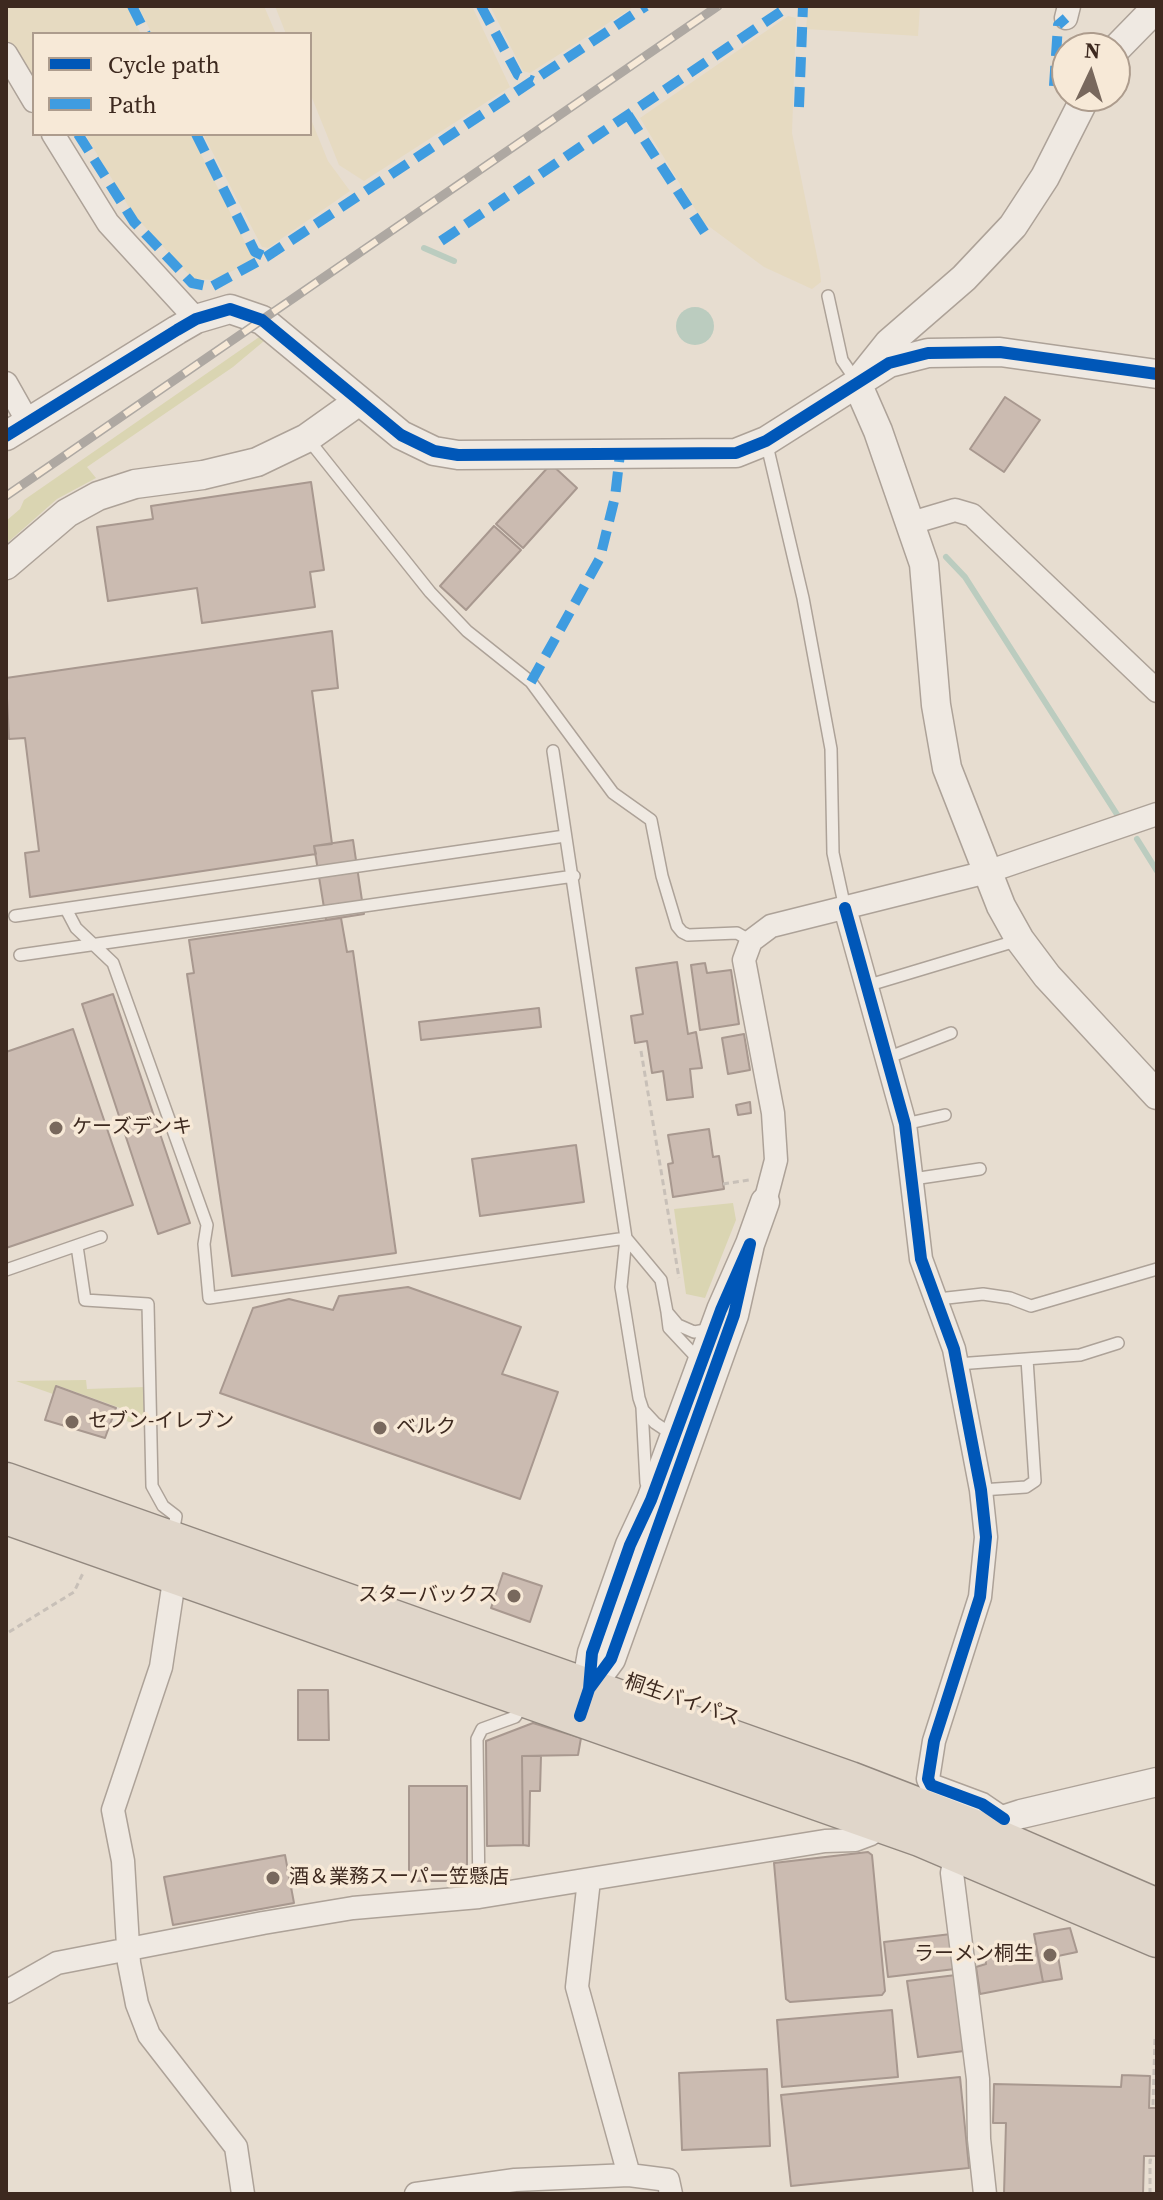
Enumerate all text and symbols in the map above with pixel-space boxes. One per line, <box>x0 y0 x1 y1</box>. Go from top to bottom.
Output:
legend <box>32 32 312 136</box>
north arrow <box>1051 32 1131 112</box>
text: N <box>1083 35 1102 66</box>
text: Cycle path <box>108 48 220 81</box>
text: Path <box>108 88 157 121</box>
place label: ケーズデンキ <box>72 1116 192 1140</box>
marker: ケーズデンキ <box>47 1119 65 1137</box>
place label: セブン-イレブン <box>88 1410 234 1434</box>
marker: セブン-イレブン <box>63 1413 81 1431</box>
place label: ベルク <box>396 1416 456 1440</box>
marker: ベルク <box>371 1419 389 1437</box>
place label: スターバックス <box>358 1584 498 1608</box>
marker: スターバックス <box>505 1587 523 1605</box>
street label: 桐生バイパス <box>621 1670 743 1732</box>
place label: 酒＆業務スーパー笠懸店 <box>289 1866 509 1890</box>
marker: 酒＆業務スーパー笠懸店 <box>264 1869 282 1887</box>
place label: ラーメン桐生 <box>914 1943 1034 1967</box>
marker: ラーメン桐生 <box>1041 1946 1059 1964</box>

